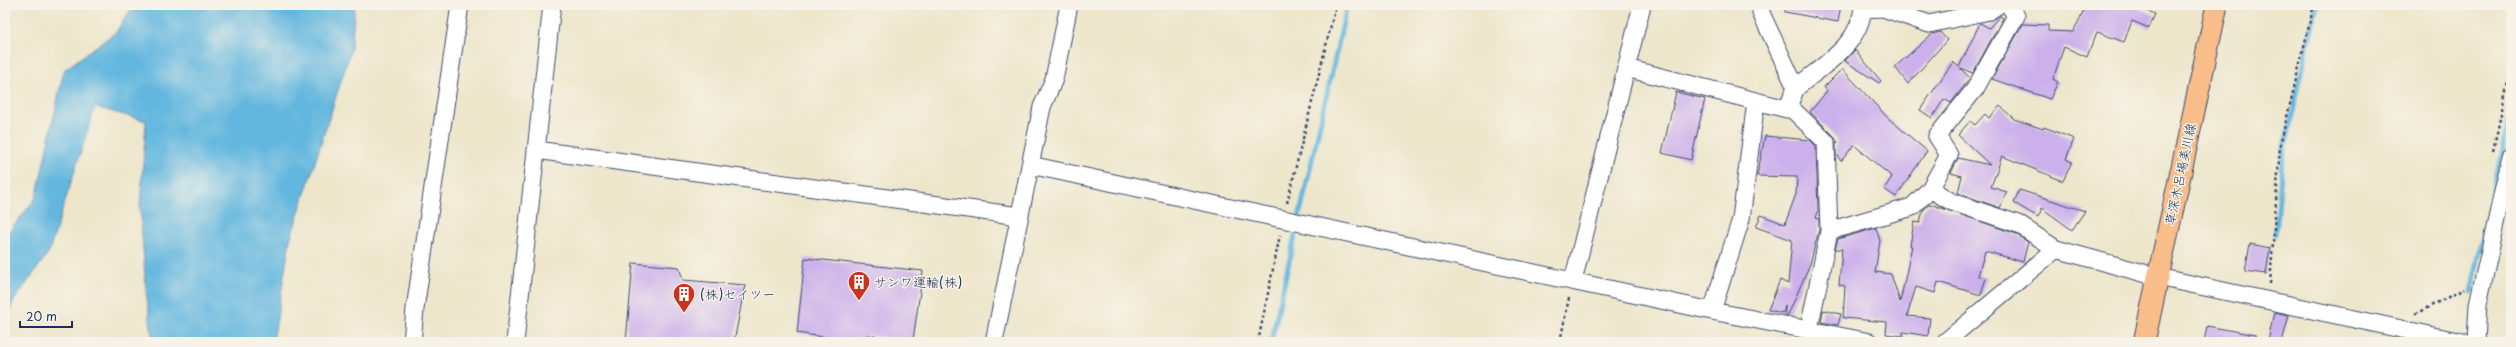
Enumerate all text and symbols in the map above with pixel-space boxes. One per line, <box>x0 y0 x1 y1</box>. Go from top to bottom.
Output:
street label: 草深木呂場美川線 <box>2159 120 2200 227</box>
building icon: サンワ運輸(株) <box>846 269 872 302</box>
place label: サンワ運輸(株) <box>874 272 962 291</box>
building icon: (株)セイツー <box>671 281 697 314</box>
place label: (株)セイツー <box>700 284 775 303</box>
scale bar <box>20 303 72 329</box>
text: 20 m <box>26 307 57 325</box>

